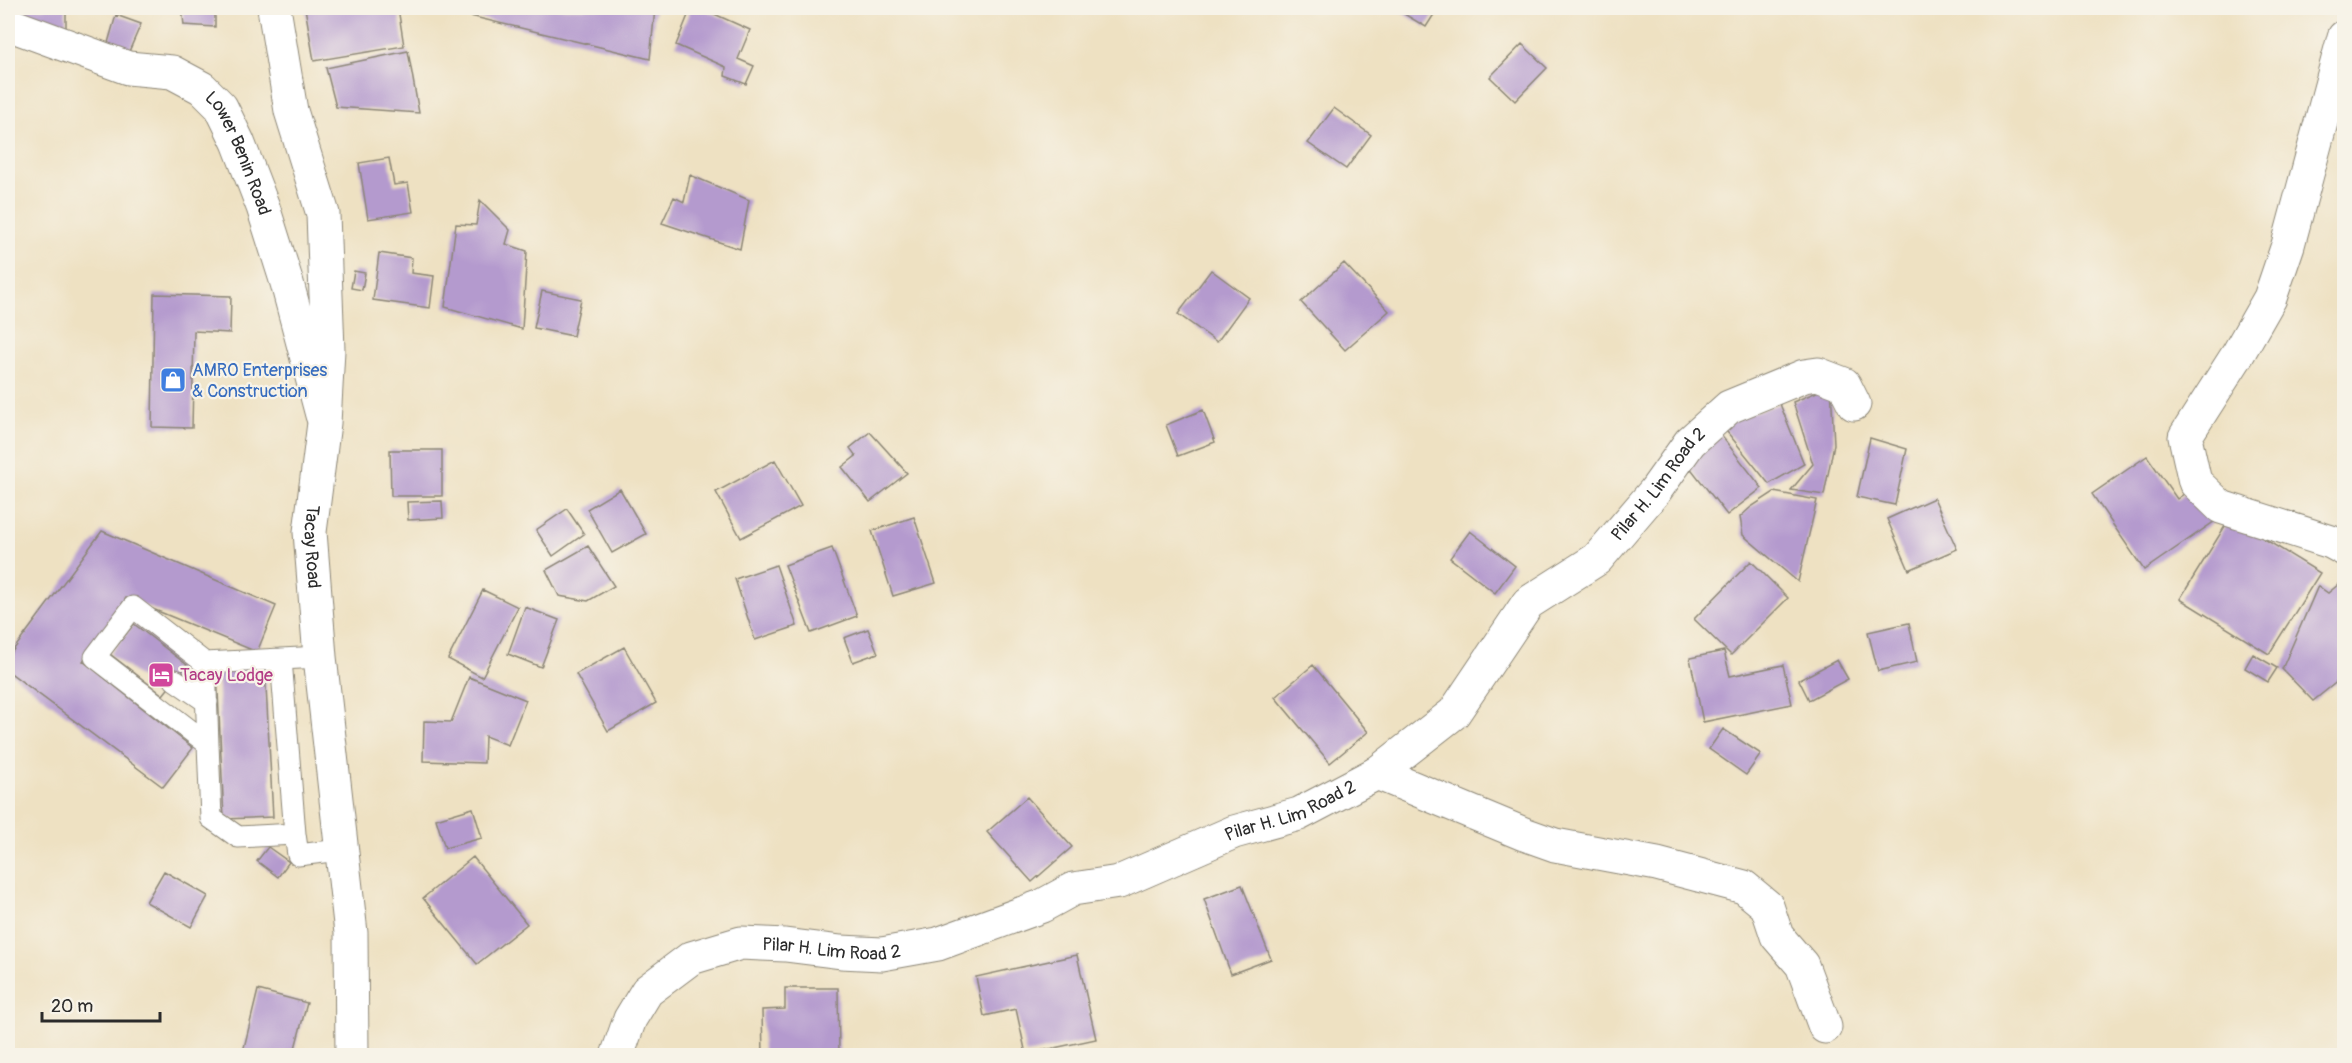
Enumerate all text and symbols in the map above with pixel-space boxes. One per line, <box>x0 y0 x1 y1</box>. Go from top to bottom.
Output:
street label: Lower Benin Road <box>200 86 276 218</box>
place label: AMRO Enterprises & Construction <box>192 359 327 403</box>
shop icon: AMRO Enterprises & Construction <box>158 365 188 395</box>
street label: Pilar H. Lim Road 2 <box>1606 423 1710 546</box>
street label: Tacay Road <box>298 503 325 589</box>
hotel icon: Tacay Lodge <box>146 660 176 690</box>
place label: Tacay Lodge <box>180 664 273 687</box>
street label: Pilar H. Lim Road 2 <box>1221 775 1360 847</box>
street label: Pilar H. Lim Road 2 <box>762 933 903 967</box>
scale bar <box>42 985 160 1023</box>
text: 20 m <box>51 995 93 1018</box>

